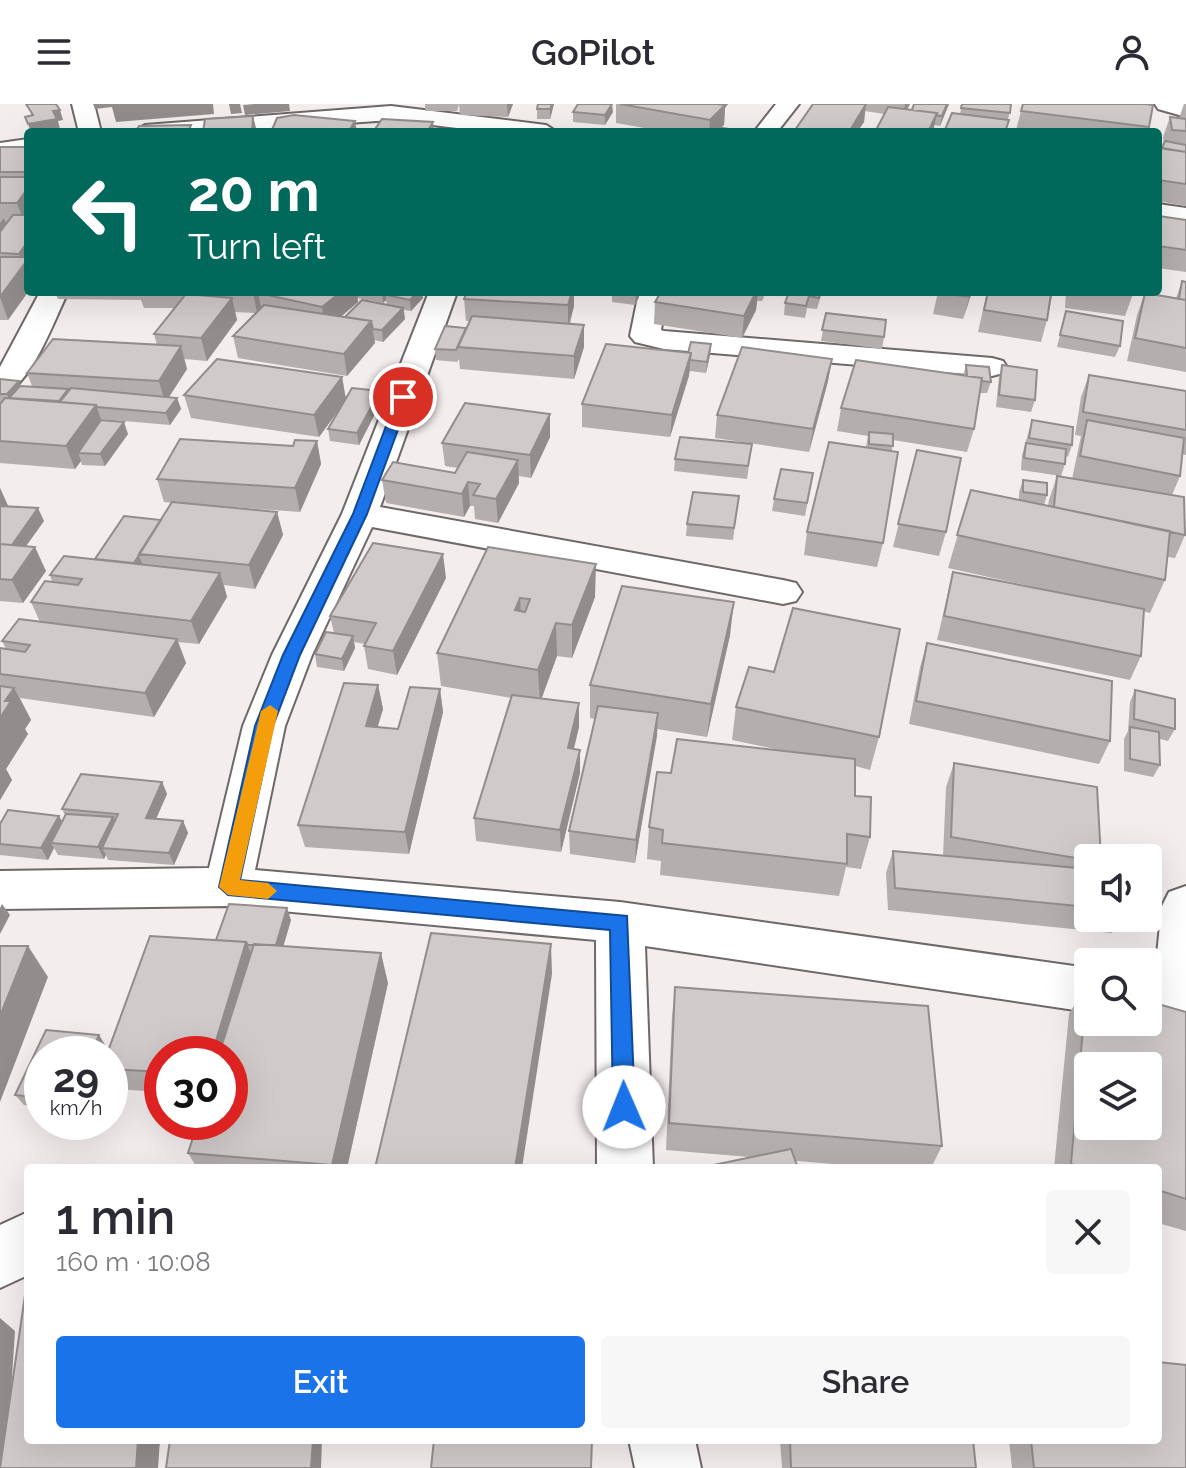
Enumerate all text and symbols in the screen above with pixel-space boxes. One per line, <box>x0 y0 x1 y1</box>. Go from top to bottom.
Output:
icon: menu <box>32 30 76 74</box>
icon: person <box>1110 30 1154 74</box>
text: GoPilot <box>531 31 655 73</box>
text: 20 m <box>188 158 320 224</box>
icon: left <box>56 160 160 264</box>
text: Turn left <box>188 225 326 267</box>
pin <box>369 363 437 431</box>
icon: arrive <box>381 375 425 419</box>
map controls <box>1074 844 1162 1140</box>
button: sound <box>1074 844 1162 932</box>
button: search <box>1074 948 1162 1036</box>
speed limit sign: 30 <box>144 1036 248 1140</box>
button: layers <box>1074 1052 1162 1140</box>
text: 29 <box>53 1054 99 1101</box>
position arrow <box>582 1065 666 1149</box>
text: km/h <box>50 1096 102 1120</box>
text: 1 min <box>56 1189 175 1245</box>
button: close <box>1046 1190 1130 1274</box>
text: 160 m · 10:08 <box>56 1247 211 1277</box>
button: Exit <box>56 1336 585 1428</box>
button: Share <box>601 1336 1130 1428</box>

